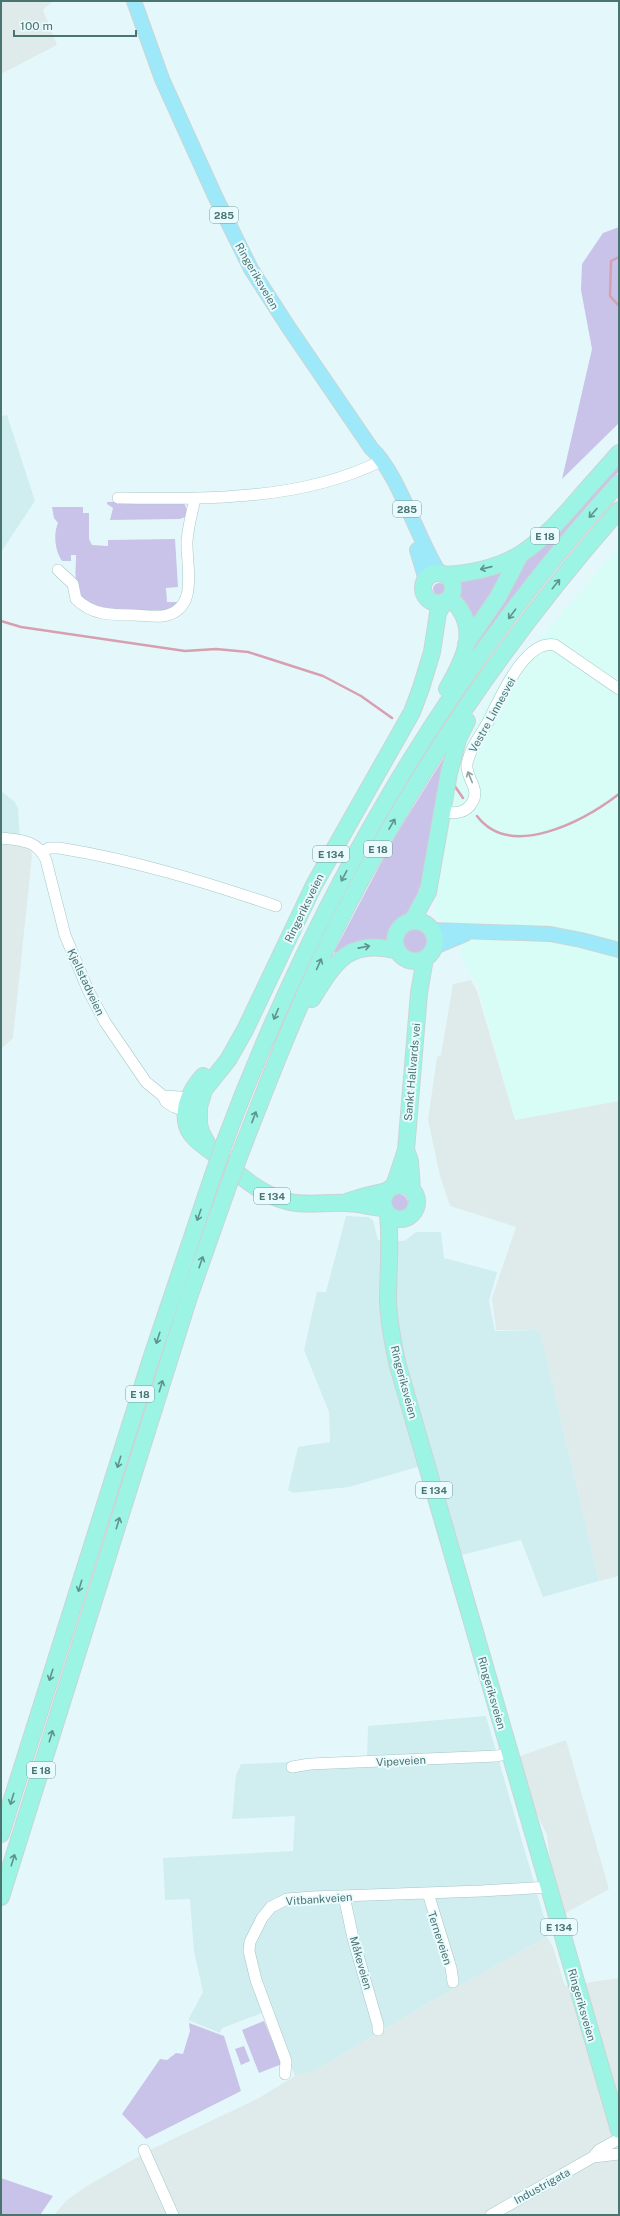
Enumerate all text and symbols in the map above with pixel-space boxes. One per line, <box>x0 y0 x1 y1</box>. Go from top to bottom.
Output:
scale bar <box>14 12 136 38</box>
text: 100 m <box>20 19 53 33</box>
road number: 285 <box>210 207 238 223</box>
street label: Ringeriksveien <box>233 240 281 312</box>
road number: 285 <box>393 501 421 517</box>
one-way arrow <box>589 507 598 518</box>
road number: E 18 <box>531 528 559 544</box>
one-way arrow <box>480 565 493 573</box>
one-way arrow <box>552 579 561 589</box>
one-way arrow <box>507 608 516 619</box>
street label: Vestre Linnesvei <box>466 675 518 755</box>
one-way arrow <box>465 772 473 784</box>
one-way arrow <box>389 818 397 830</box>
road number: E 18 <box>364 841 392 857</box>
road number: E 134 <box>313 846 349 862</box>
one-way arrow <box>340 870 347 882</box>
street label: Ringeriksveien <box>282 872 326 944</box>
one-way arrow <box>357 943 370 951</box>
street label: Kjellstadveien <box>65 947 107 1017</box>
one-way arrow <box>316 958 323 970</box>
one-way arrow <box>272 1008 280 1020</box>
street label: Sankt Hallvards vei <box>402 1023 422 1121</box>
one-way arrow <box>251 1112 259 1124</box>
road number: E 134 <box>254 1188 290 1204</box>
one-way arrow <box>195 1208 202 1221</box>
one-way arrow <box>198 1257 206 1269</box>
one-way arrow <box>154 1331 161 1344</box>
street label: Ringeriksveien <box>388 1344 420 1420</box>
one-way arrow <box>158 1379 165 1392</box>
road number: E 18 <box>126 1386 154 1402</box>
one-way arrow <box>115 1455 122 1468</box>
road number: E 134 <box>416 1482 452 1498</box>
one-way arrow <box>115 1517 122 1530</box>
one-way arrow <box>76 1579 83 1592</box>
street label: Ringeriksveien <box>476 1655 508 1731</box>
one-way arrow <box>47 1668 54 1681</box>
one-way arrow <box>48 1730 56 1742</box>
street label: Vipeveien <box>376 1754 426 1768</box>
road number: E 18 <box>27 1762 55 1778</box>
one-way arrow <box>8 1792 15 1805</box>
one-way arrow <box>10 1853 17 1866</box>
street label: Vitbankveien <box>285 1891 353 1907</box>
street label: Terneveien <box>426 1910 454 1966</box>
road number: E 134 <box>541 1919 577 1935</box>
street label: Måkeveien <box>348 1935 374 1991</box>
street label: Ringeriksveien <box>566 1967 598 2043</box>
street label: Industrigata <box>512 2166 572 2206</box>

